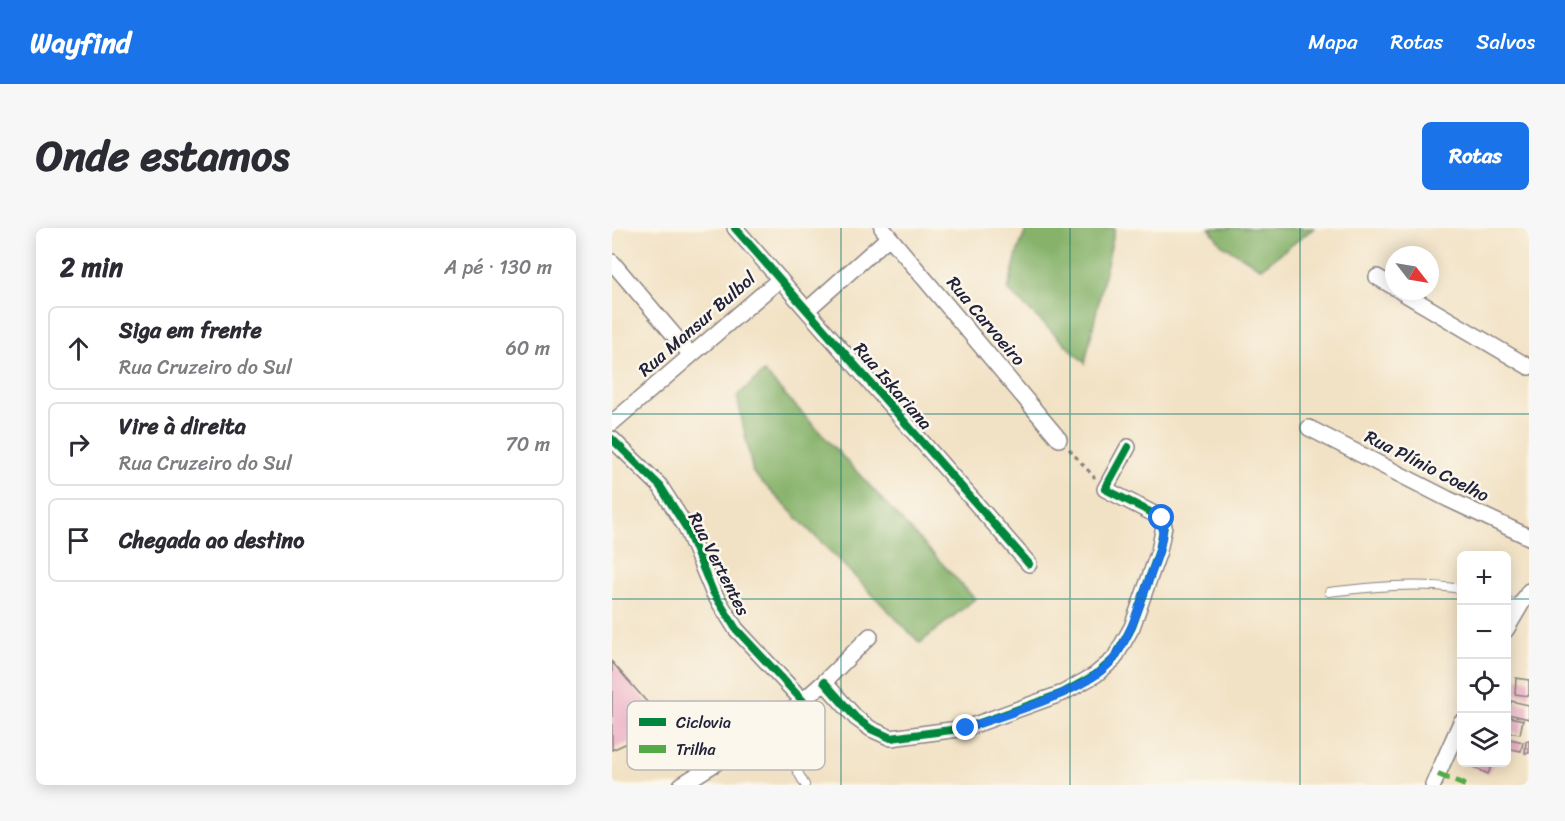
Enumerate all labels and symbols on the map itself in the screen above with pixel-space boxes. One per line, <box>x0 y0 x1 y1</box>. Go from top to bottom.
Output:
north arrow <box>1385 246 1439 300</box>
street label: Rua Mansur Bulbol <box>631 263 764 385</box>
street label: Rua Carvoeiro <box>938 269 1034 373</box>
street label: Rua Iskariana <box>845 335 941 437</box>
street label: Rua Plínio Coelho <box>1359 421 1495 511</box>
route start <box>1148 504 1174 530</box>
street label: Rua Vertentes <box>679 506 759 622</box>
legend <box>627 701 825 770</box>
text: Ciclovia <box>676 708 731 737</box>
route end <box>952 714 978 740</box>
text: Trilha <box>676 735 716 764</box>

